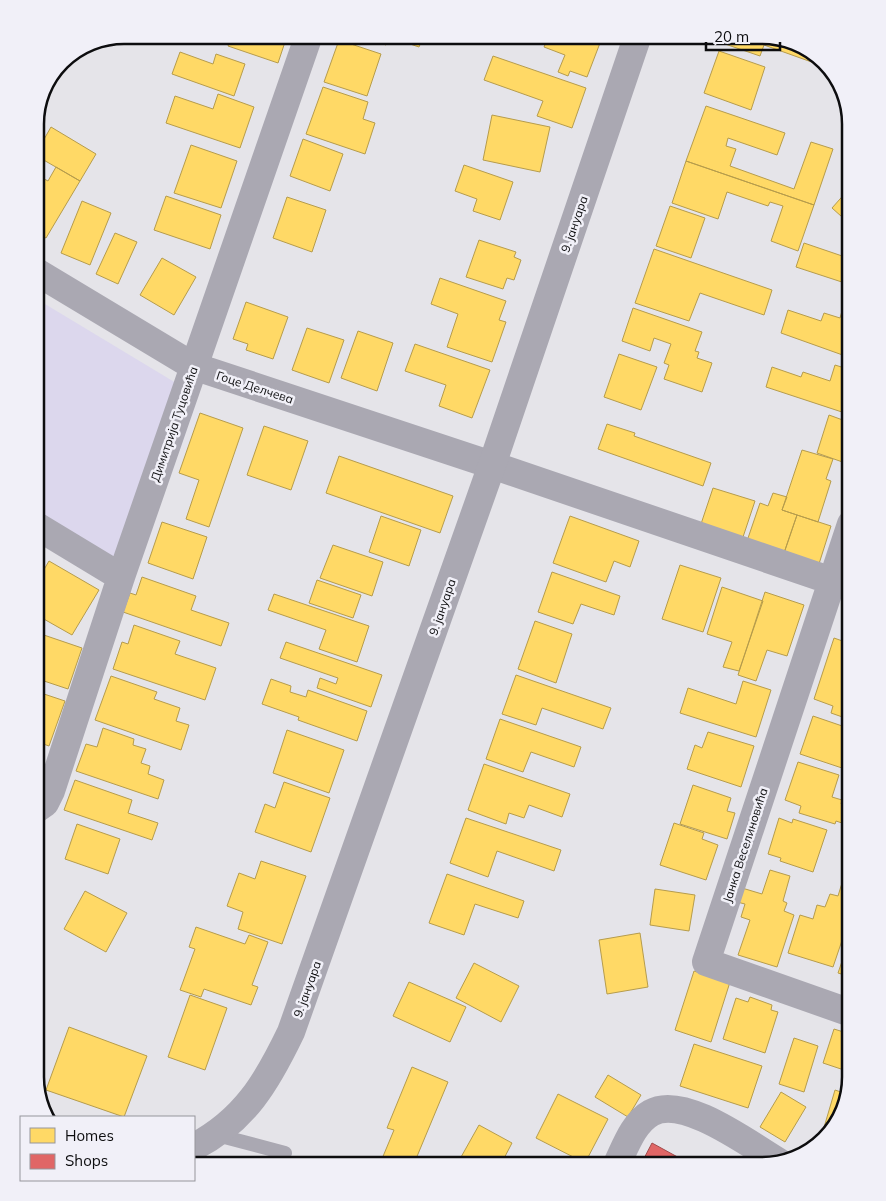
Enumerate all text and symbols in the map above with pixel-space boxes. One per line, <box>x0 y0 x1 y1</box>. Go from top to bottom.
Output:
scale bar <box>706 20 780 52</box>
text: 20 m <box>714 27 749 46</box>
street label: 9. јануара <box>557 194 591 254</box>
street label: Димитрија Туцовића <box>147 364 201 484</box>
street label: Гоце Делчева <box>215 367 295 407</box>
street label: 9. јануара <box>425 577 459 637</box>
street label: Јанка Веселиновића <box>719 786 771 904</box>
street label: 9. јануара <box>290 959 324 1019</box>
legend <box>20 1116 195 1181</box>
text: Homes <box>65 1126 114 1145</box>
text: Shops <box>65 1151 108 1170</box>

